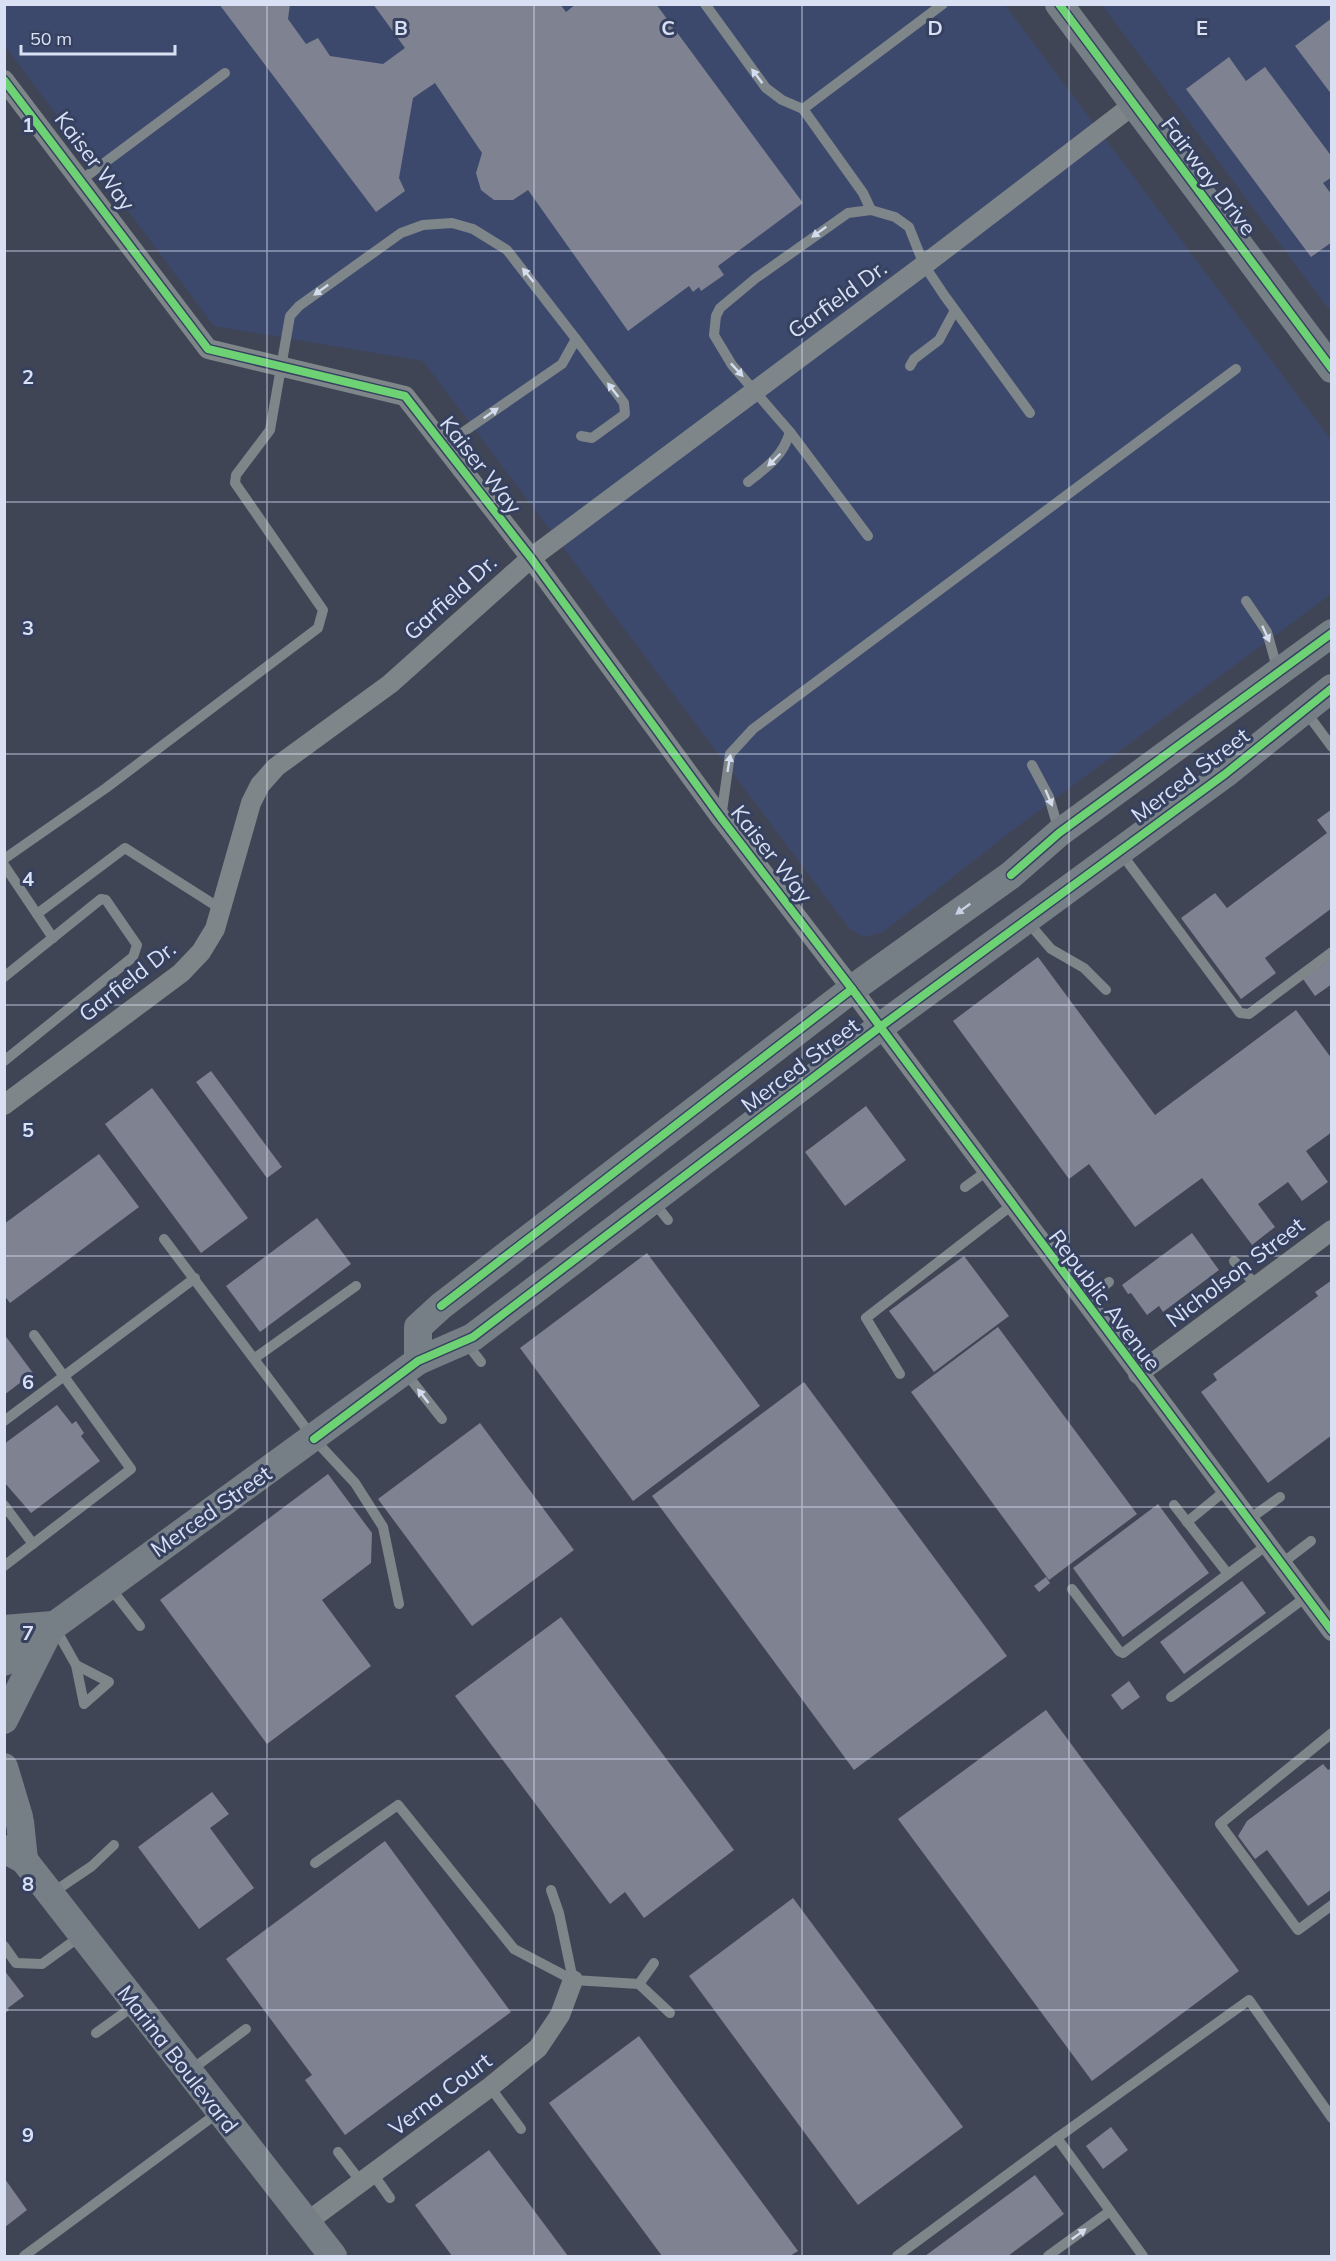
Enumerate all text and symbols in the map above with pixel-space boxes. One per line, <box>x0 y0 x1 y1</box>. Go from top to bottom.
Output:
text: B <box>394 15 408 40</box>
text: C <box>661 15 675 40</box>
text: D <box>927 15 943 40</box>
text: E <box>1196 15 1208 40</box>
scale bar <box>21 18 176 56</box>
text: 50 m <box>30 27 72 50</box>
one-way arrow <box>751 68 763 84</box>
street label: Kaiser Way <box>49 106 142 216</box>
street label: Fairway Drive <box>1155 111 1263 241</box>
text: 1 <box>22 112 34 137</box>
one-way arrow <box>811 226 826 238</box>
street label: Garfield Dr. <box>782 254 892 344</box>
one-way arrow <box>521 267 534 283</box>
one-way arrow <box>313 284 329 296</box>
one-way arrow <box>730 362 744 377</box>
text: 2 <box>22 364 34 389</box>
one-way arrow <box>607 382 620 398</box>
one-way arrow <box>483 407 499 419</box>
street label: Kaiser Way <box>434 410 528 520</box>
one-way arrow <box>767 453 781 467</box>
street label: Garfield Dr. <box>398 548 502 646</box>
text: 3 <box>22 615 34 640</box>
one-way arrow <box>1262 626 1271 643</box>
street label: Merced Street <box>1125 721 1255 829</box>
one-way arrow <box>725 753 734 772</box>
one-way arrow <box>1044 789 1054 807</box>
street label: Kaiser Way <box>725 799 819 909</box>
text: 4 <box>22 866 34 891</box>
one-way arrow <box>956 903 972 915</box>
street label: Garfield Dr. <box>73 934 181 1028</box>
street label: Merced Street <box>735 1011 865 1119</box>
text: 5 <box>22 1117 34 1142</box>
street label: Nicholson Street <box>1160 1211 1310 1333</box>
street label: Republic Avenue <box>1043 1224 1167 1376</box>
text: 6 <box>22 1369 34 1394</box>
one-way arrow <box>418 1388 430 1403</box>
street label: Merced Street <box>145 1459 277 1563</box>
text: 7 <box>22 1620 34 1645</box>
text: 8 <box>22 1871 34 1896</box>
street label: Marina Boulevard <box>112 1979 244 2139</box>
street label: Verna Court <box>383 2046 497 2142</box>
text: 9 <box>22 2122 34 2147</box>
one-way arrow <box>1072 2228 1087 2240</box>

